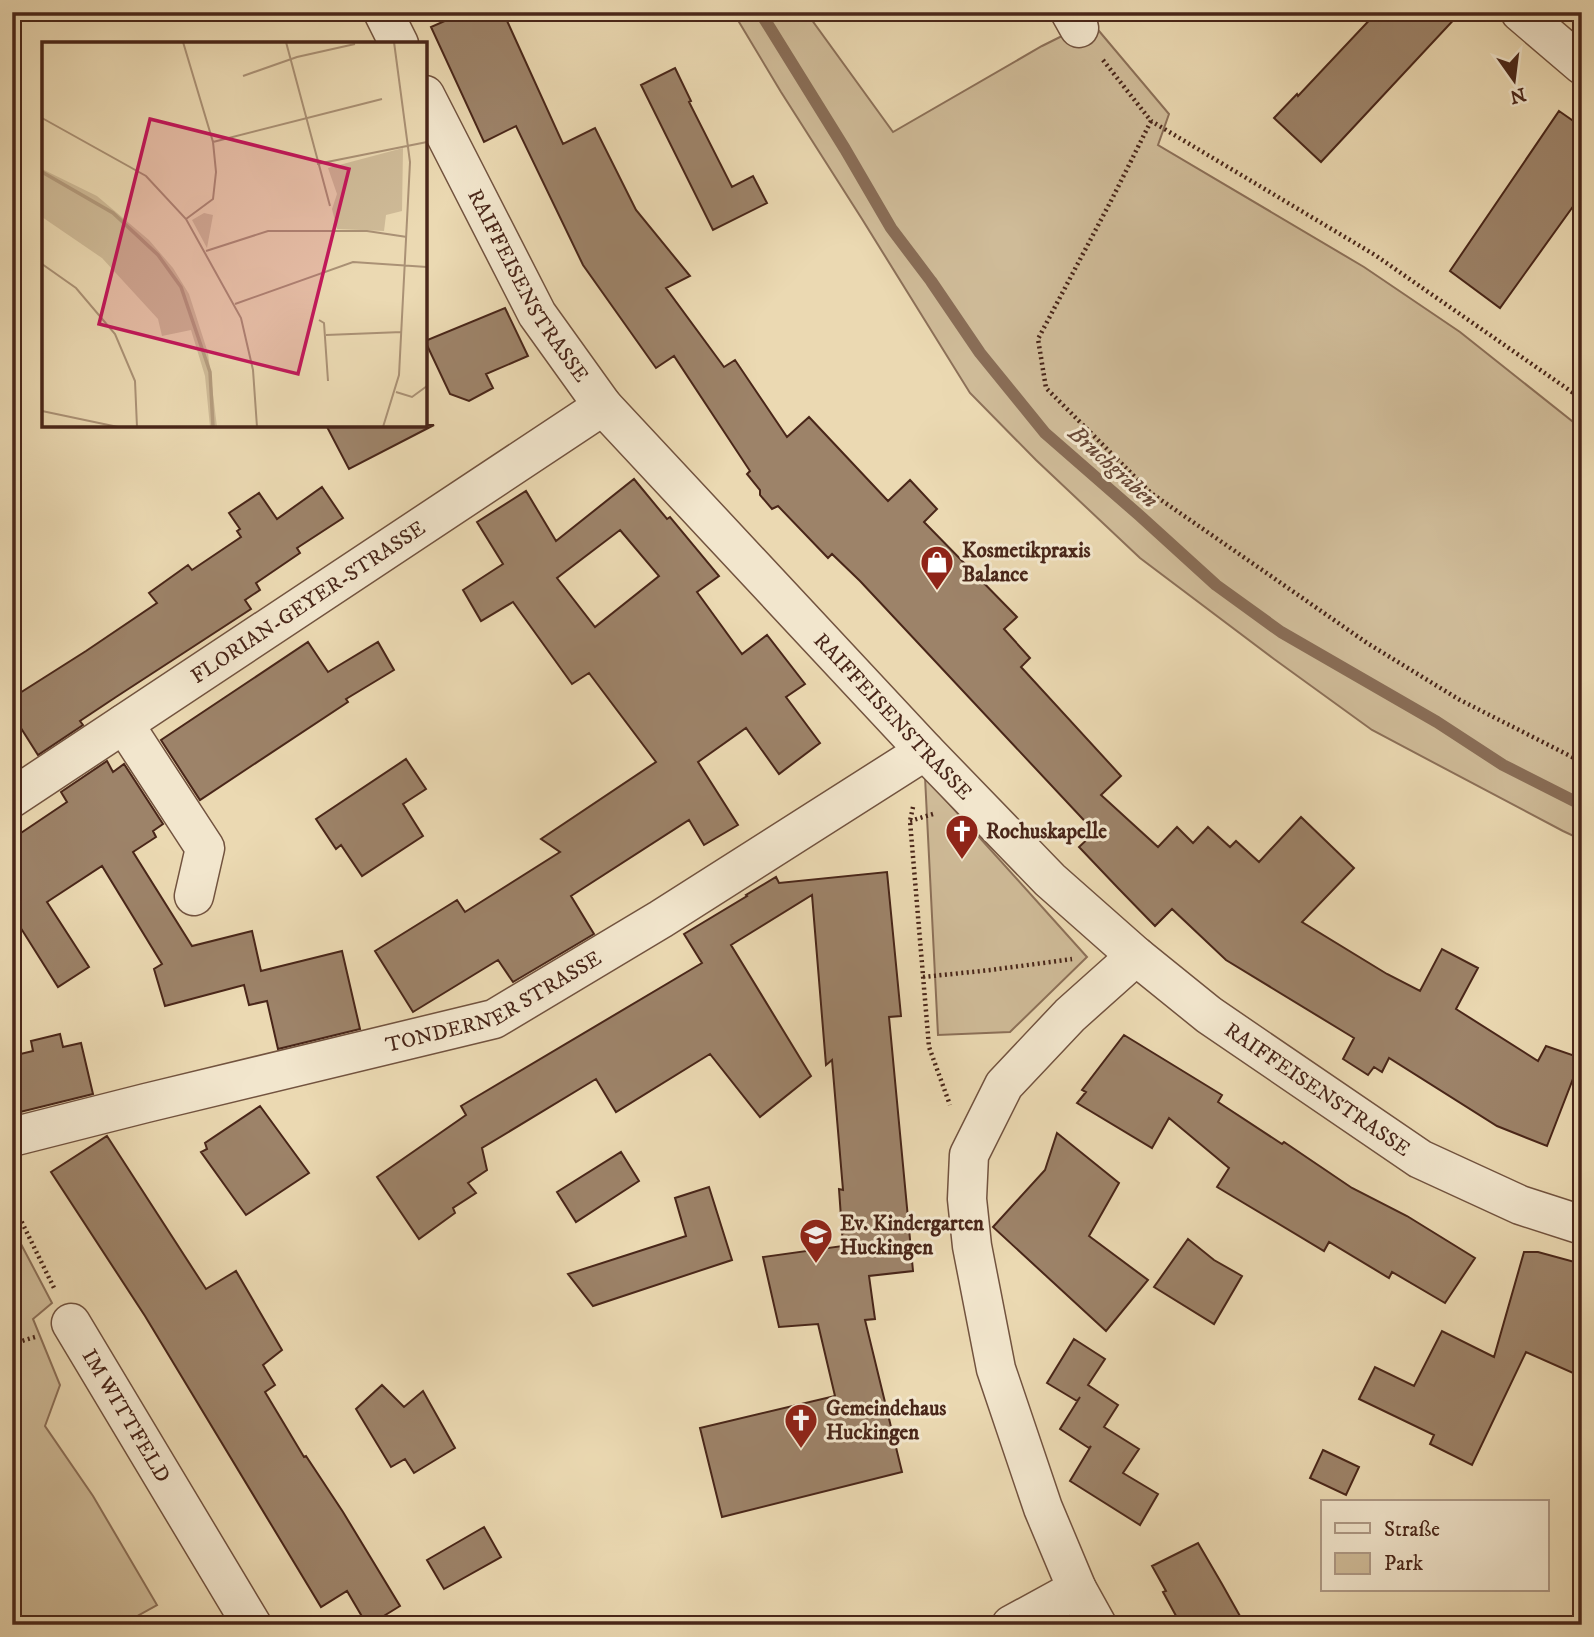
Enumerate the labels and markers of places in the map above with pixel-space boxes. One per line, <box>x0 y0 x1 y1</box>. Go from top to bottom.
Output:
place label: Kosmetikpraxis Balance <box>962 538 1091 588</box>
shop icon: Kosmetikpraxis Balance <box>918 543 956 592</box>
church icon: Rochuskapelle <box>943 812 981 861</box>
place label: Rochuskapelle <box>986 819 1107 845</box>
place label: Ev. Kindergarten Huckingen <box>840 1211 985 1261</box>
school or university icon: Ev. Kindergarten Huckingen <box>797 1216 835 1265</box>
place label: Gemeindehaus Huckingen <box>826 1396 946 1446</box>
church icon: Gemeindehaus Huckingen <box>782 1401 820 1450</box>

